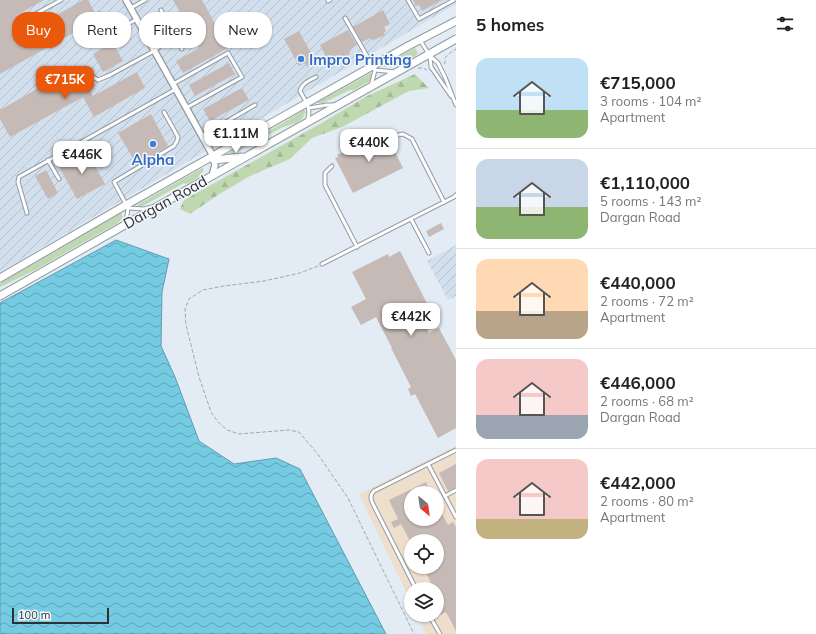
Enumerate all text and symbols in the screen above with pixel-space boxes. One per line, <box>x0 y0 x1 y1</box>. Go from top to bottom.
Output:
chip: Buy <box>12 12 65 48</box>
chip: Rent <box>73 12 131 48</box>
chip: Filters <box>139 12 206 48</box>
chip: New <box>214 12 272 48</box>
icon: filters <box>774 13 796 35</box>
text: 5 homes <box>476 14 544 35</box>
place label: Impro Printing <box>309 50 411 69</box>
marker: Impro Printing <box>296 54 306 64</box>
pin: €715K <box>37 66 93 100</box>
text: €715K <box>45 71 85 87</box>
text: €715,000 <box>600 72 676 93</box>
icon: home <box>508 74 556 122</box>
text: 3 rooms · 104 m² <box>600 93 701 109</box>
text: Apartment <box>600 109 665 125</box>
pin: €1.11M <box>203 120 269 154</box>
text: €1.11M <box>213 125 259 141</box>
pin: €440K <box>341 129 397 163</box>
text: €440K <box>349 134 389 150</box>
marker: Alpha <box>148 139 158 149</box>
pin: €446K <box>54 141 110 175</box>
text: €446K <box>62 146 102 162</box>
place label: Alpha <box>132 150 174 169</box>
street label: Dargan Road <box>120 171 210 233</box>
text: €1,110,000 <box>600 172 690 193</box>
icon: home <box>508 175 556 223</box>
text: 5 rooms · 143 m² <box>600 193 701 209</box>
text: Dargan Road <box>600 209 681 225</box>
text: €440,000 <box>600 272 676 293</box>
icon: home <box>508 275 556 323</box>
text: 2 rooms · 72 m² <box>600 293 694 309</box>
pin: €442K <box>383 303 439 337</box>
text: €442K <box>391 308 431 324</box>
text: Apartment <box>600 309 665 325</box>
text: €446,000 <box>600 372 676 393</box>
icon: home <box>508 375 556 423</box>
text: 2 rooms · 68 m² <box>600 393 694 409</box>
text: Dargan Road <box>600 409 681 425</box>
text: €442,000 <box>600 472 676 493</box>
icon: home <box>508 475 556 523</box>
north arrow <box>404 486 444 526</box>
map controls <box>404 486 444 622</box>
text: 2 rooms · 80 m² <box>600 493 694 509</box>
text: Apartment <box>600 509 665 525</box>
button: locate <box>404 534 444 574</box>
button: layers <box>404 582 444 622</box>
scale bar <box>12 606 109 625</box>
text: 100 m <box>18 608 50 622</box>

